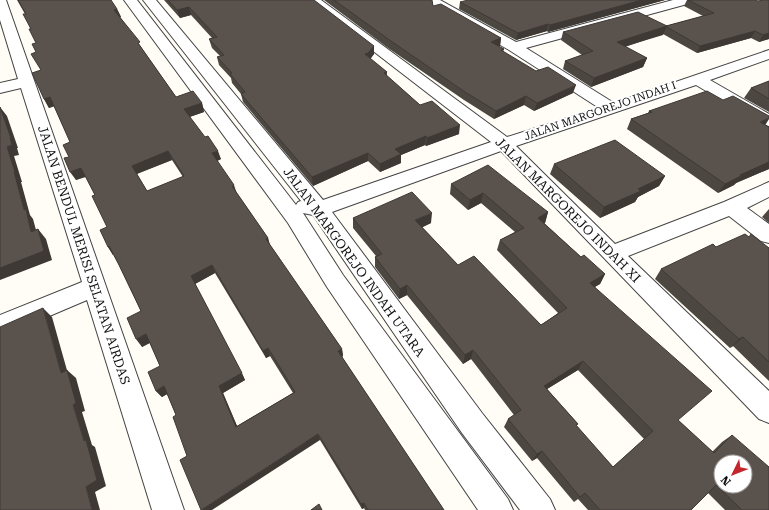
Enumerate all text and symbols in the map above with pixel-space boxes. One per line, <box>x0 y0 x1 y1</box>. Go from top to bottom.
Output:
street label: JALAN MARGOREJO INDAH I <box>522 79 678 143</box>
street label: JALAN BENDUL MERISI SELATAN AIRDAS <box>35 124 133 386</box>
street label: JALAN MARGOREJO INDAH XI <box>492 134 644 286</box>
street label: JALAN MARGOREJO INDAH UTARA <box>280 164 428 360</box>
north arrow <box>713 454 753 494</box>
text: N <box>718 473 734 488</box>

